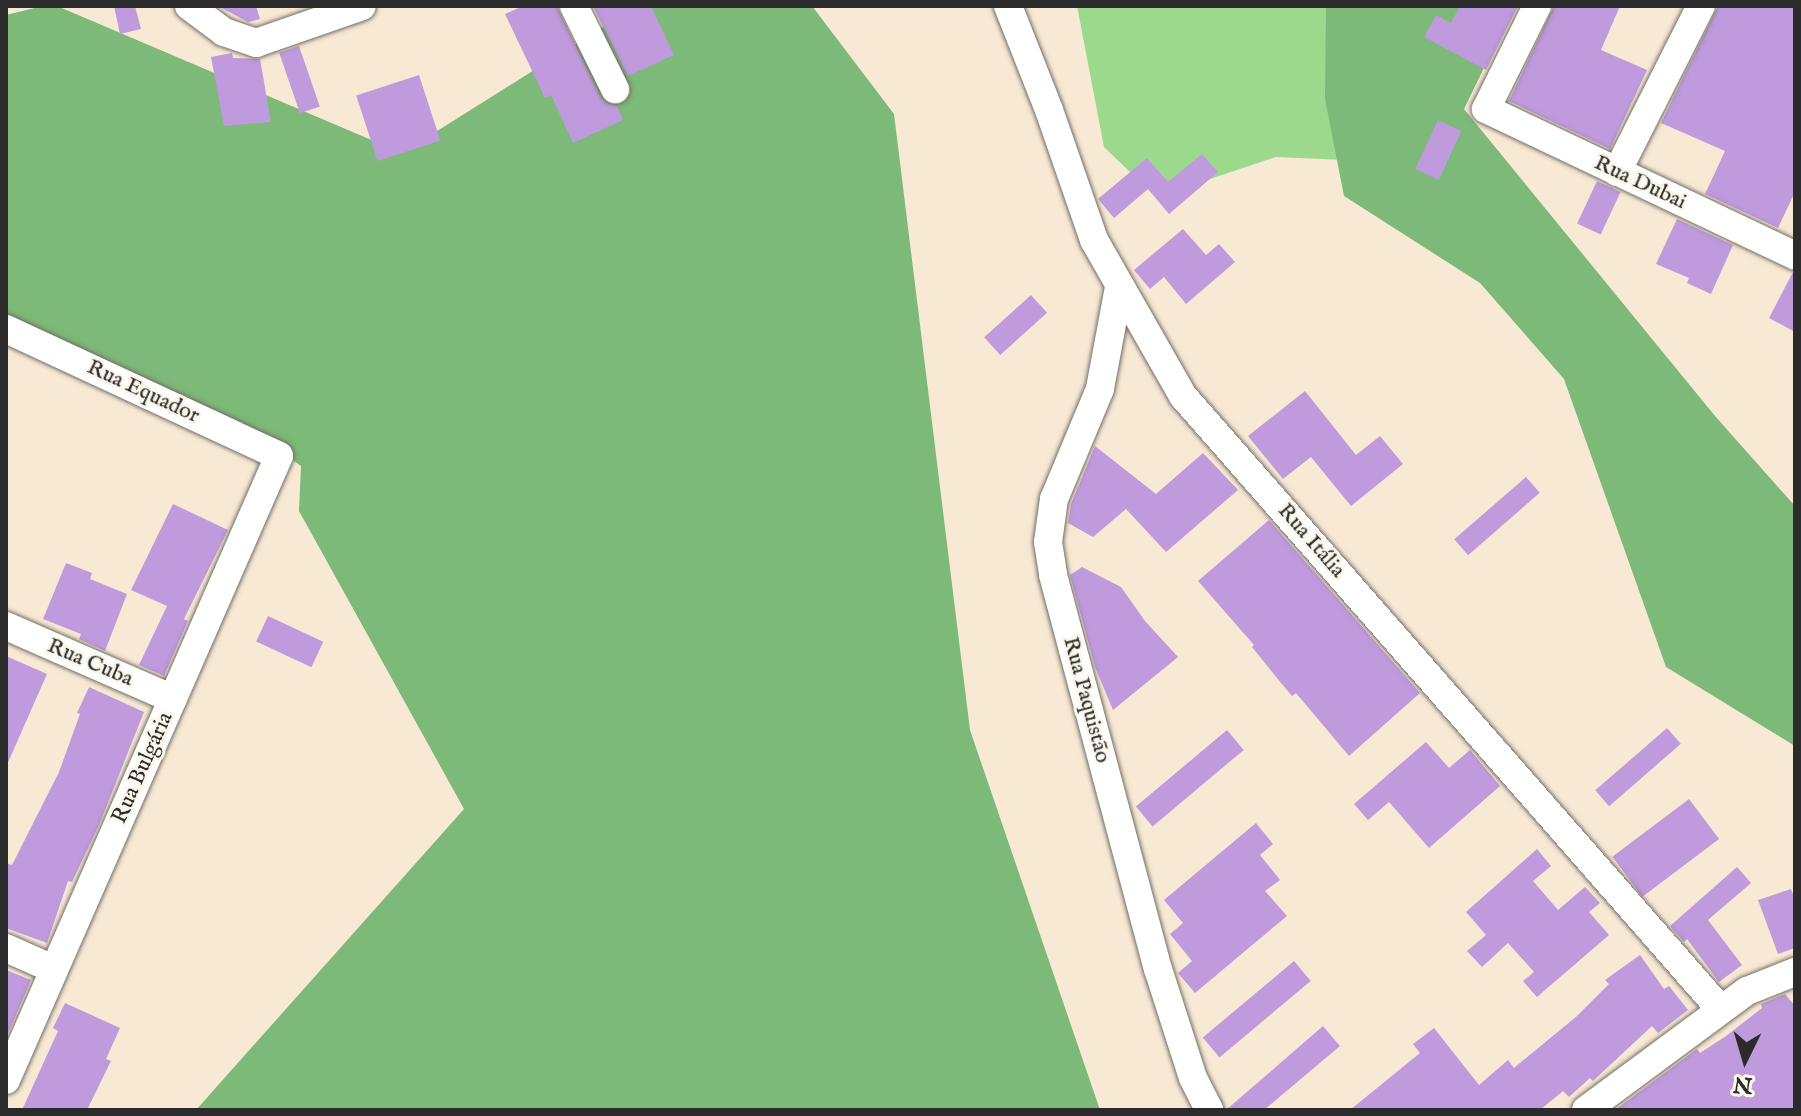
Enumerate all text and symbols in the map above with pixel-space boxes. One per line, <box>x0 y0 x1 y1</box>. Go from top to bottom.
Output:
street label: Rua Dubai <box>1590 150 1690 216</box>
street label: Rua Equador <box>83 354 203 430</box>
street label: Rua Itália <box>1271 498 1351 584</box>
street label: Rua Cuba <box>43 633 137 693</box>
street label: Rua Paquistão <box>1057 634 1115 766</box>
street label: Rua Bulgária <box>107 708 179 828</box>
north arrow <box>1705 1020 1785 1100</box>
text: N <box>1732 1069 1754 1099</box>

